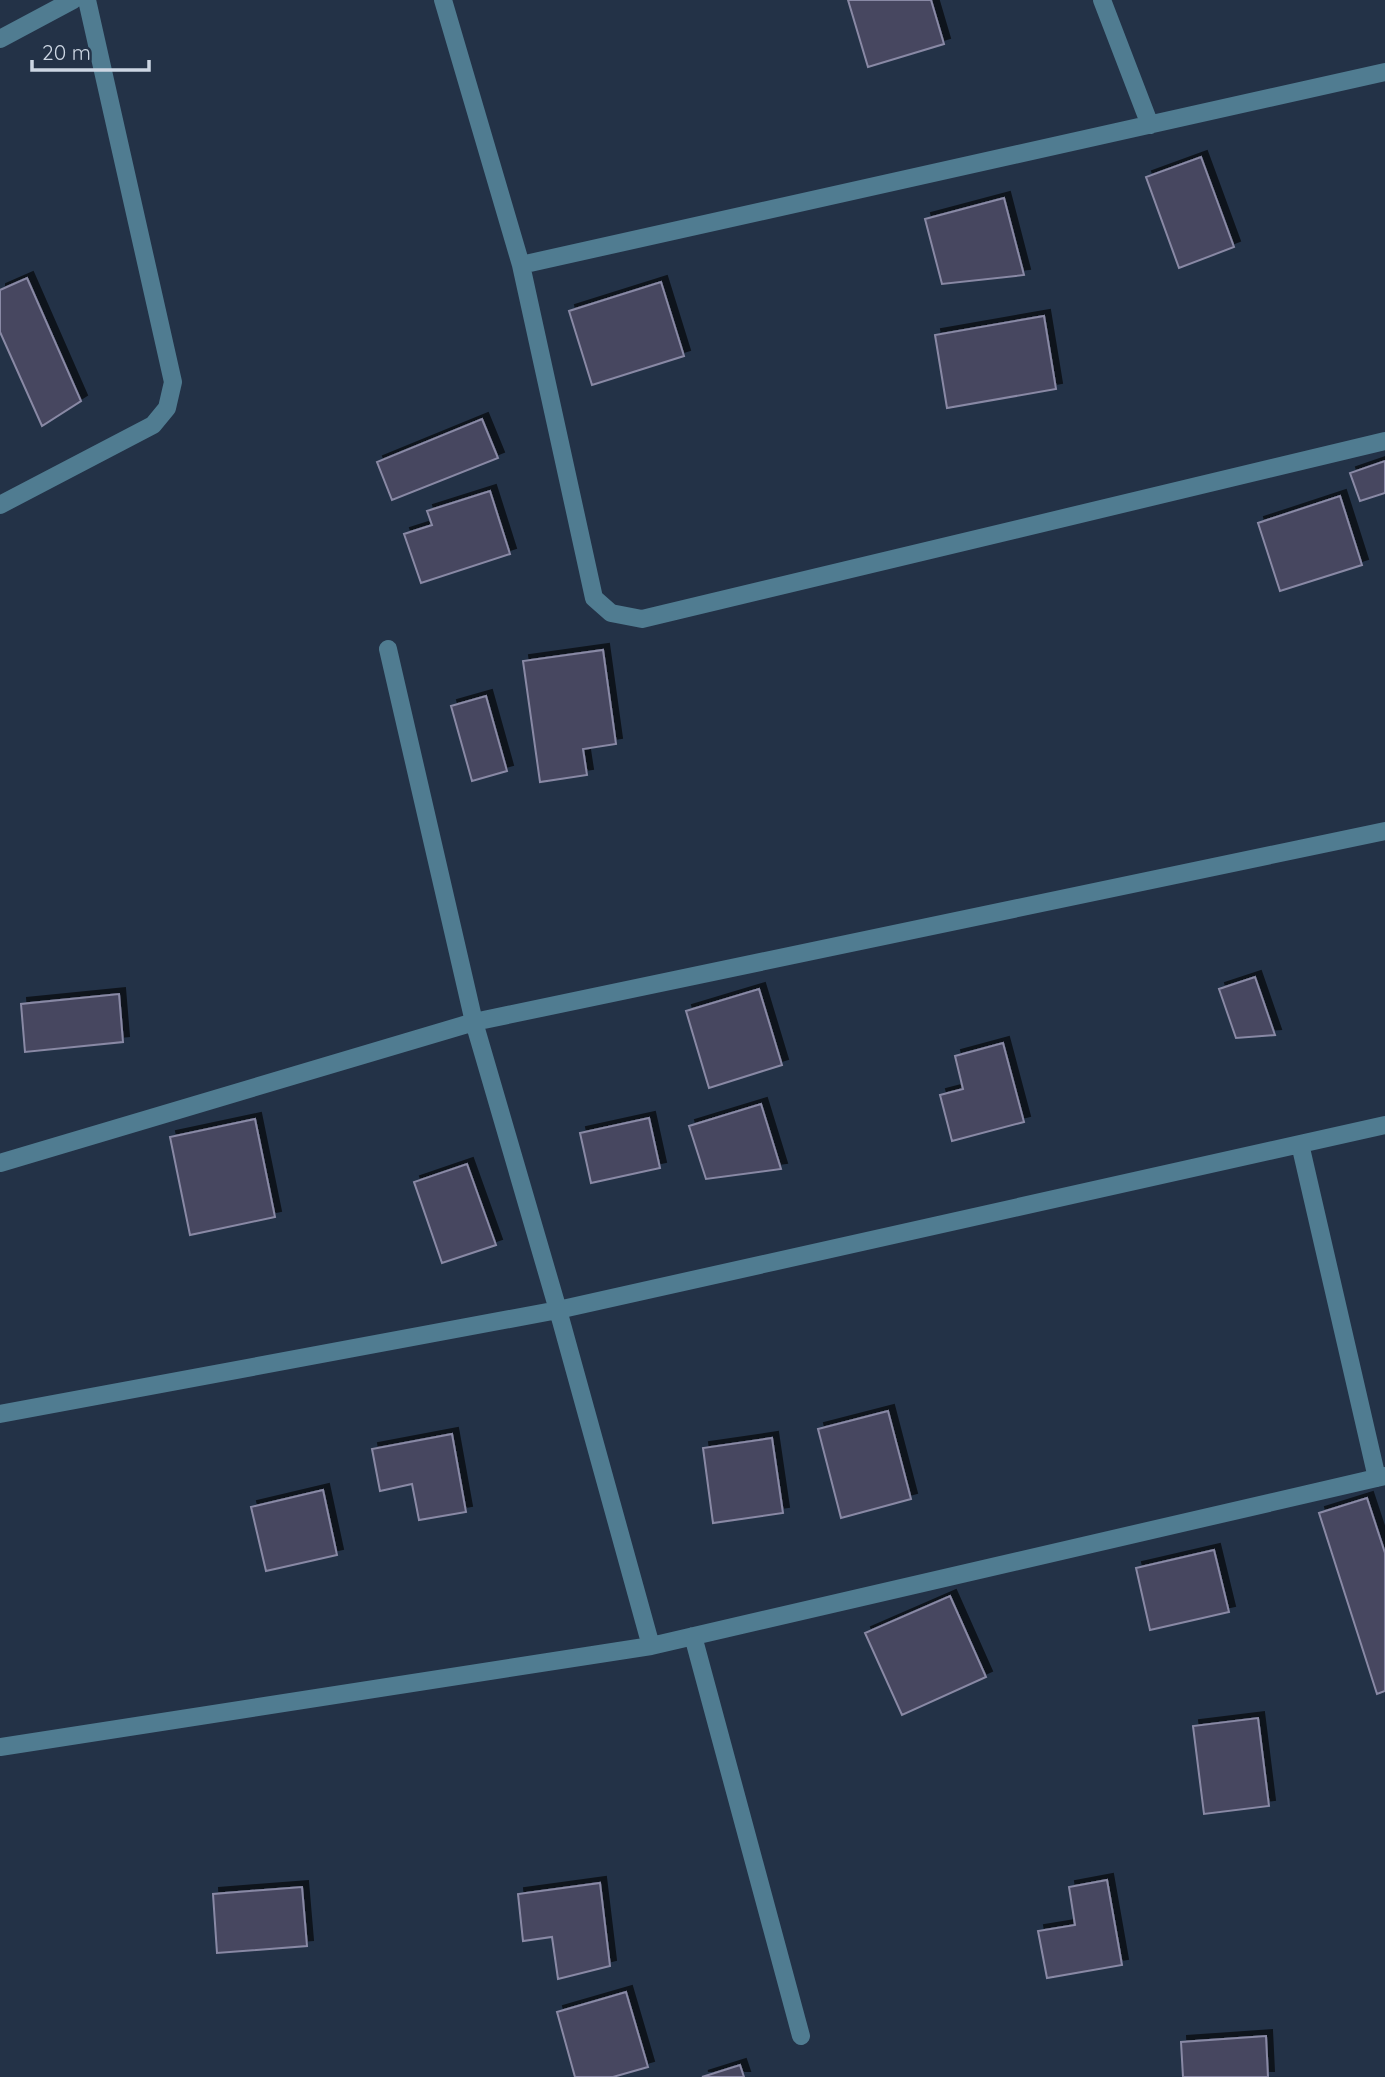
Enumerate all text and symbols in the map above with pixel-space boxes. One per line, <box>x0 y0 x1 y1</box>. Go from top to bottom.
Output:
scale bar <box>32 28 149 72</box>
text: 20 m <box>42 39 91 65</box>

